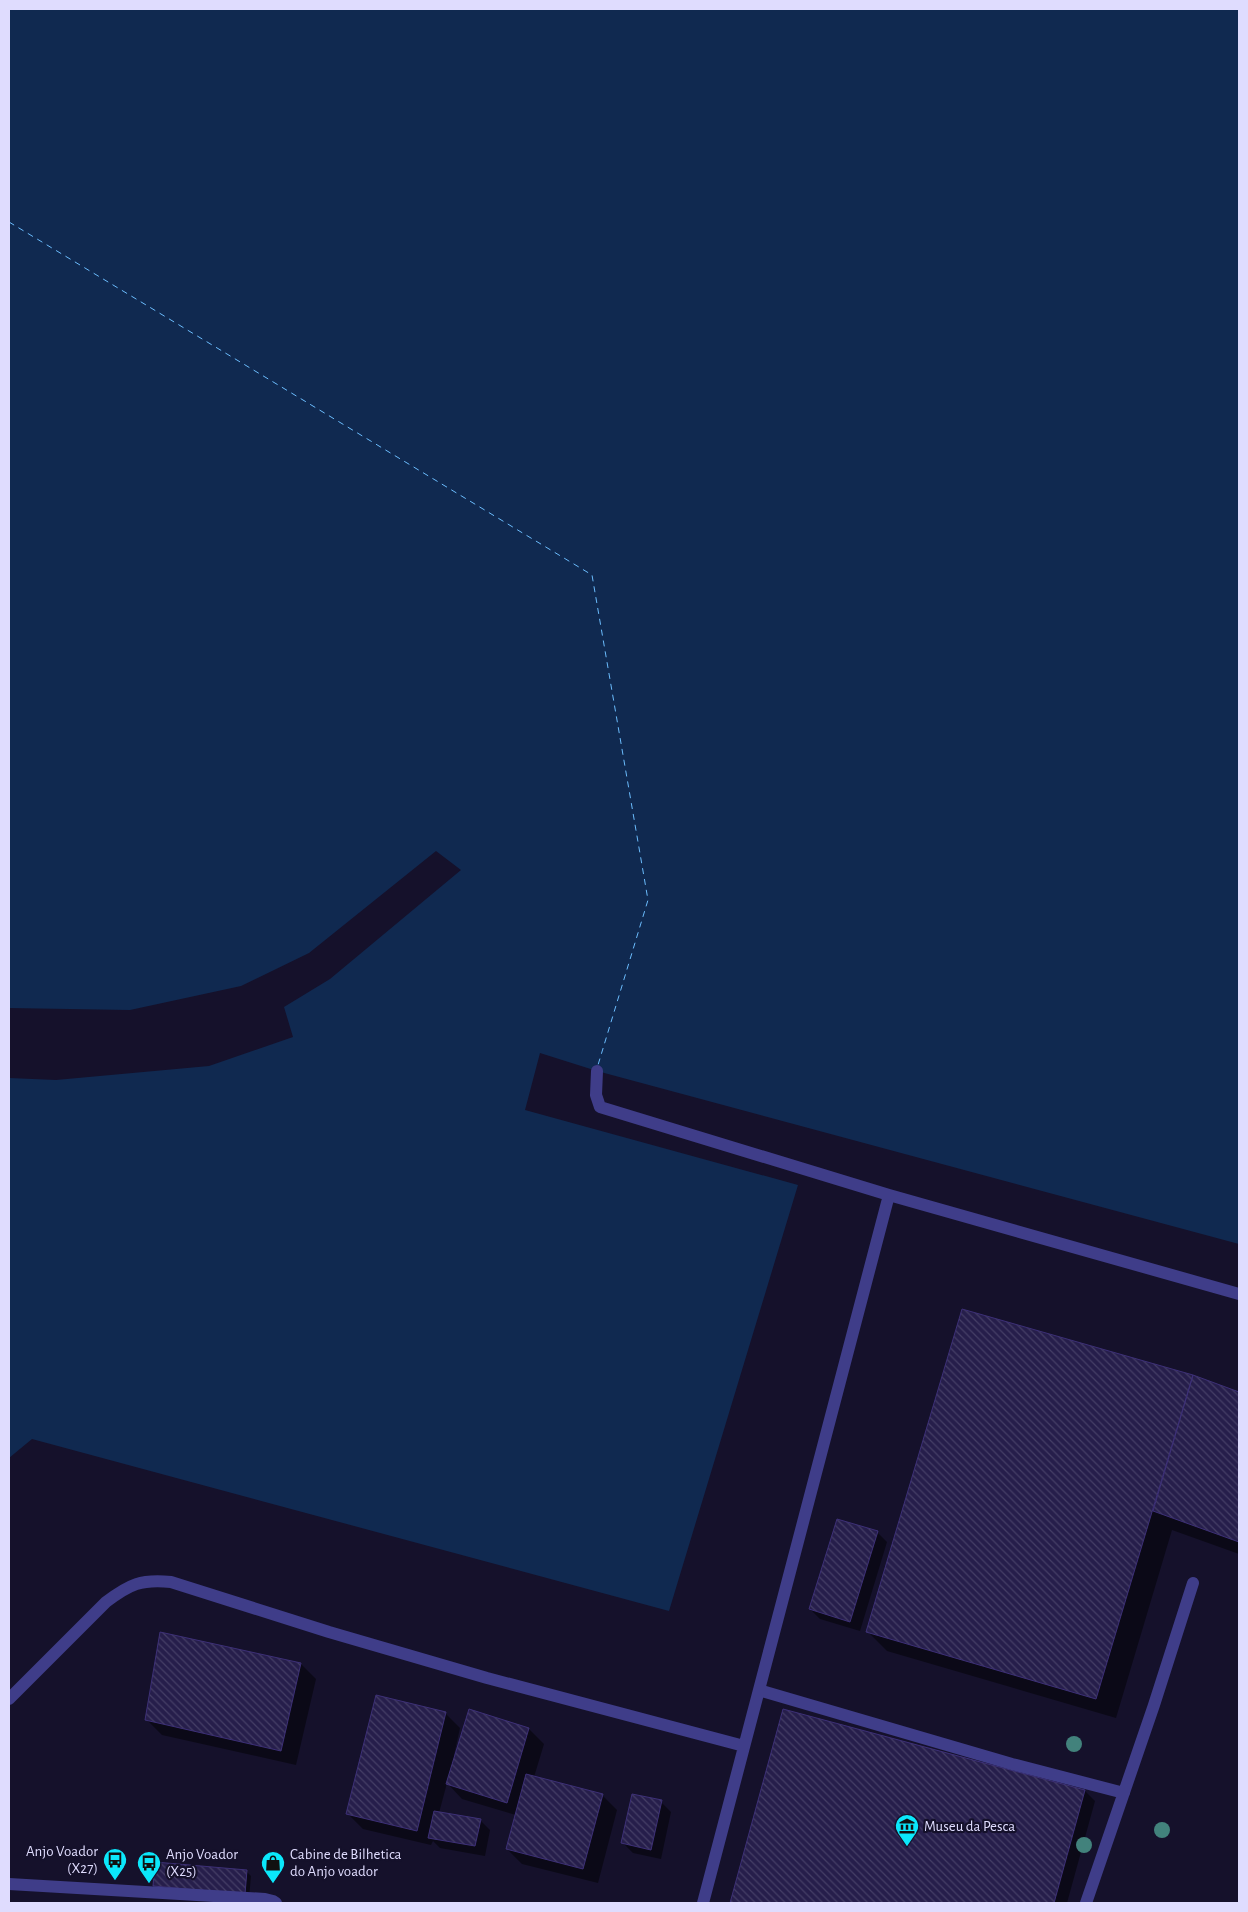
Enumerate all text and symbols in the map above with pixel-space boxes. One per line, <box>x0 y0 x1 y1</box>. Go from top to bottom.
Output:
museum icon: Museu da Pesca <box>894 1813 920 1847</box>
place label: Museu da Pesca <box>924 1819 1015 1834</box>
place label: Anjo Voador (X27) <box>26 1844 98 1876</box>
bus stop icon: Anjo Voador (X27) <box>102 1847 128 1881</box>
place label: Anjo Voador (X25) <box>166 1847 238 1879</box>
place label: Cabine de Bilhetica do Anjo voador <box>290 1847 402 1879</box>
bus stop icon: Anjo Voador (X25) <box>136 1850 162 1884</box>
shop icon: Cabine de Bilhetica do Anjo voador <box>260 1850 286 1884</box>

